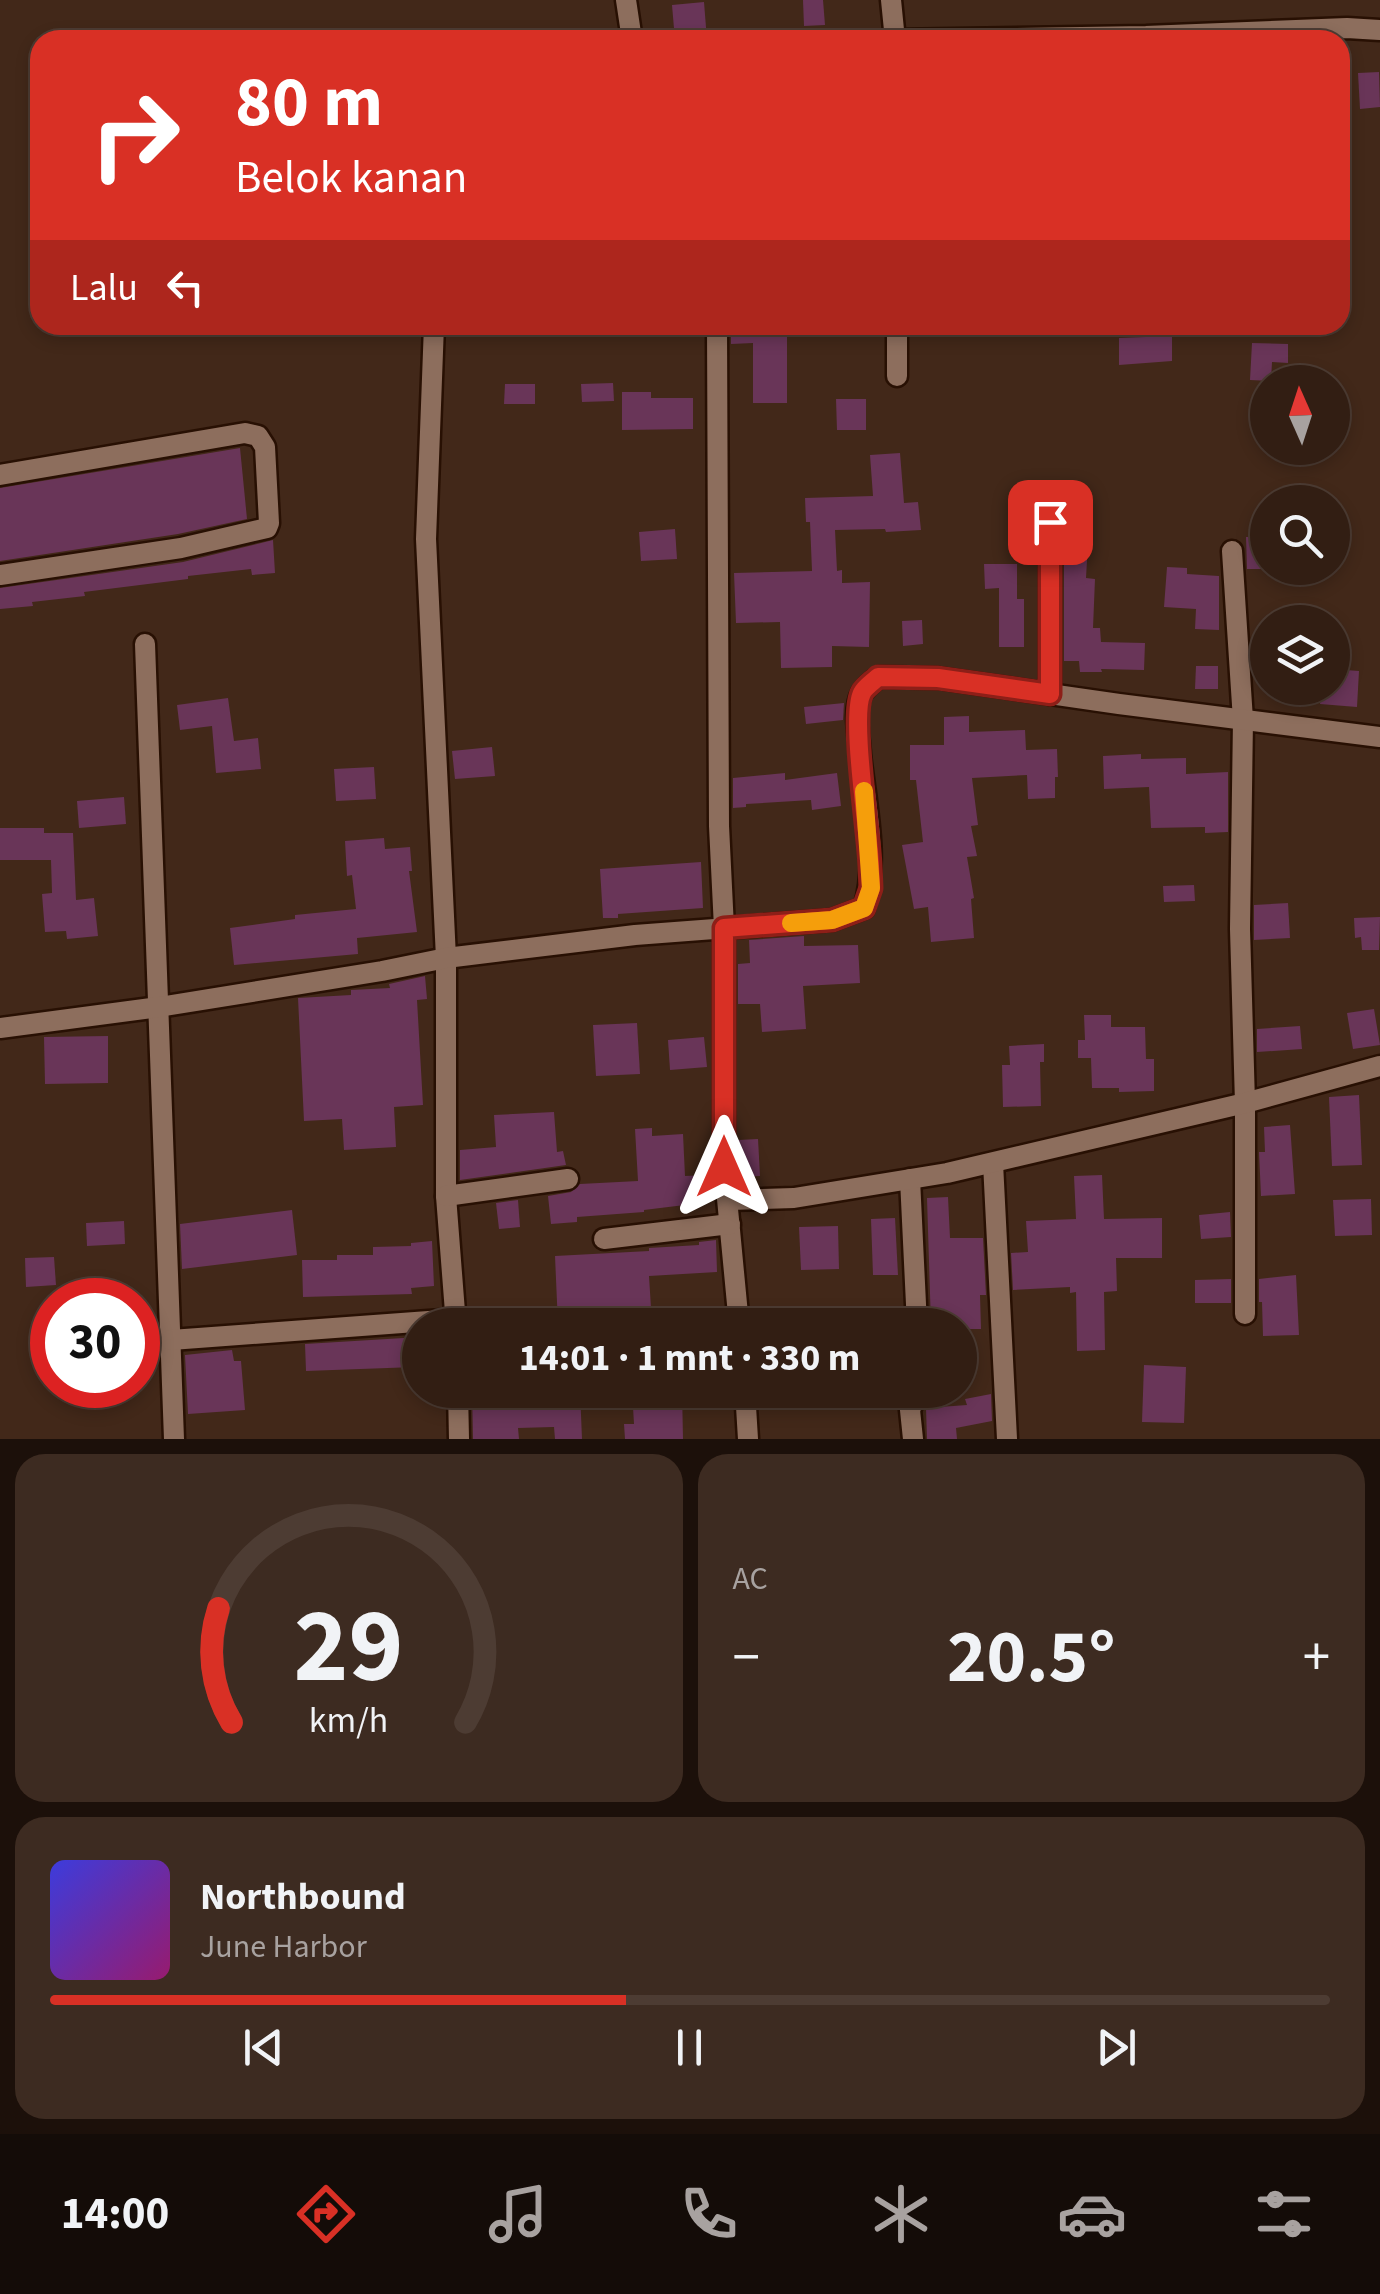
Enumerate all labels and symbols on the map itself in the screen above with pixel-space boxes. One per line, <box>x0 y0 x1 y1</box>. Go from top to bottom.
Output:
north arrow <box>1250 365 1350 465</box>
pin <box>1008 480 1093 565</box>
position arrow <box>672 1115 776 1219</box>
speed limit sign: 30 <box>30 1278 160 1408</box>

